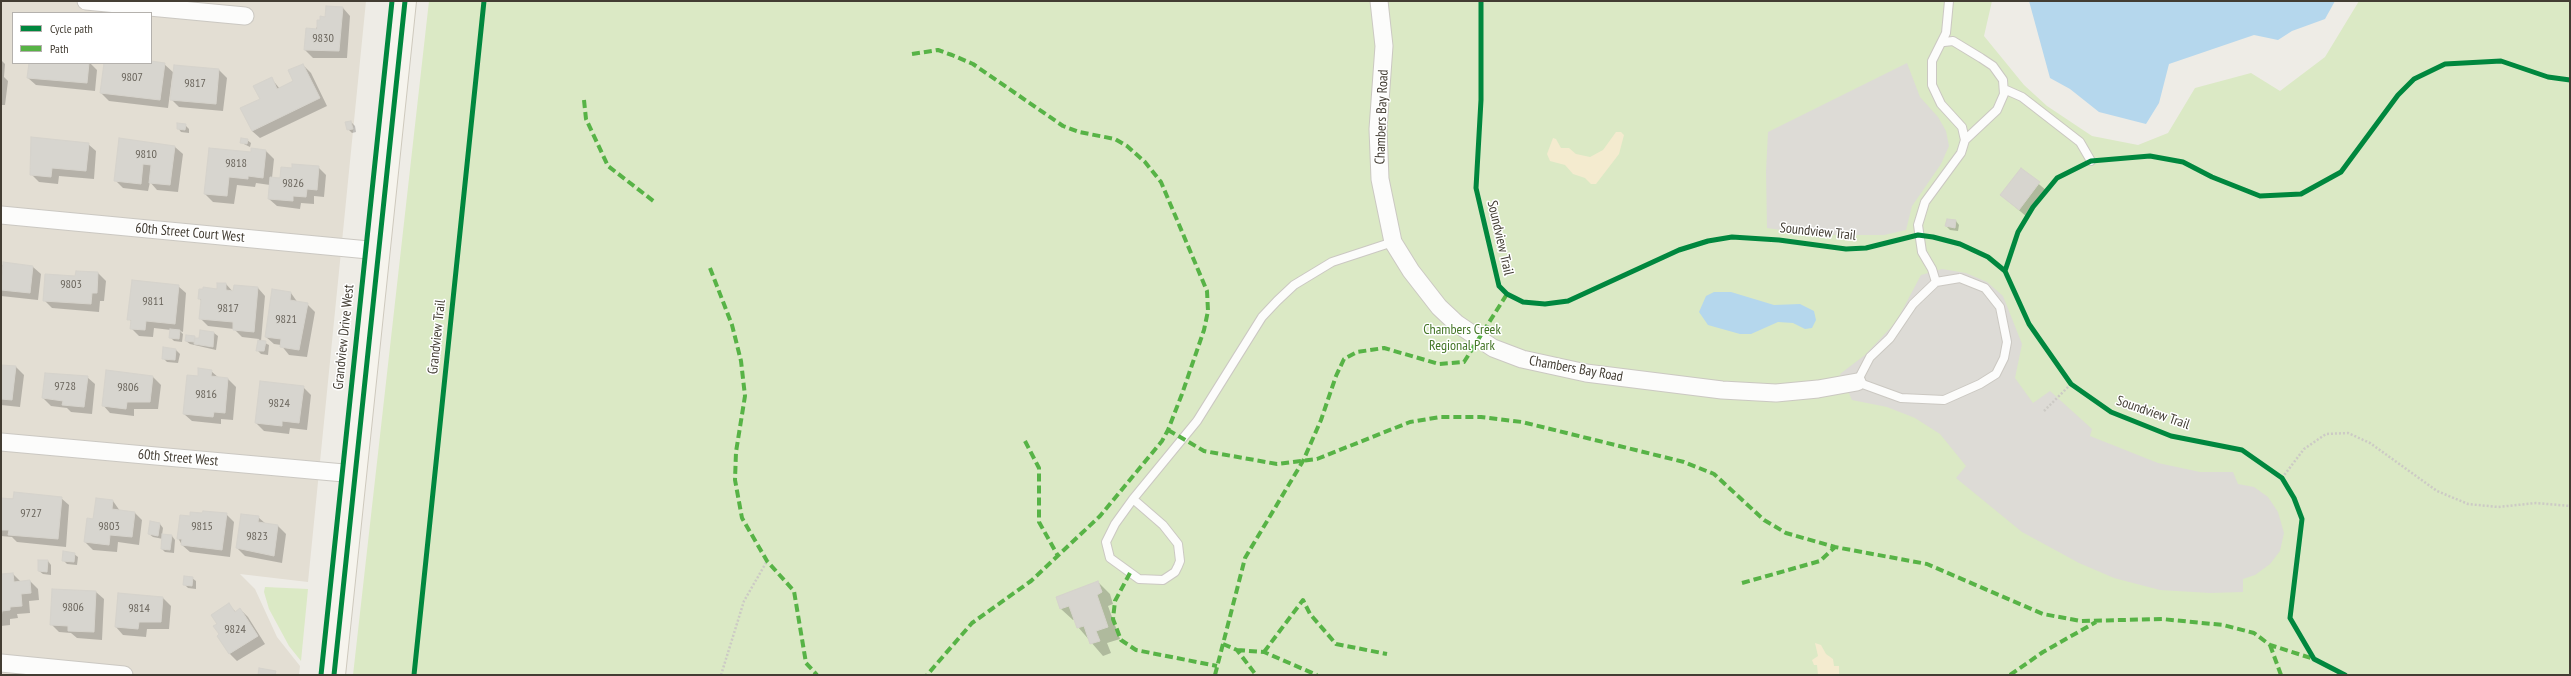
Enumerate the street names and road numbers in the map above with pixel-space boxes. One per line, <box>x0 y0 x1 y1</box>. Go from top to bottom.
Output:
street label: Chambers Bay Road <box>1372 69 1392 165</box>
street label: Soundview Trail <box>1483 199 1517 277</box>
street label: 60th Street Court West <box>135 220 245 246</box>
street label: Soundview Trail <box>1779 220 1857 244</box>
street label: Grandview Drive West <box>330 284 358 390</box>
street label: Grandview Trail <box>425 299 449 375</box>
street label: Chambers Bay Road <box>1528 352 1624 386</box>
street label: Soundview Trail <box>2114 393 2192 433</box>
street label: 60th Street West <box>137 446 219 470</box>

